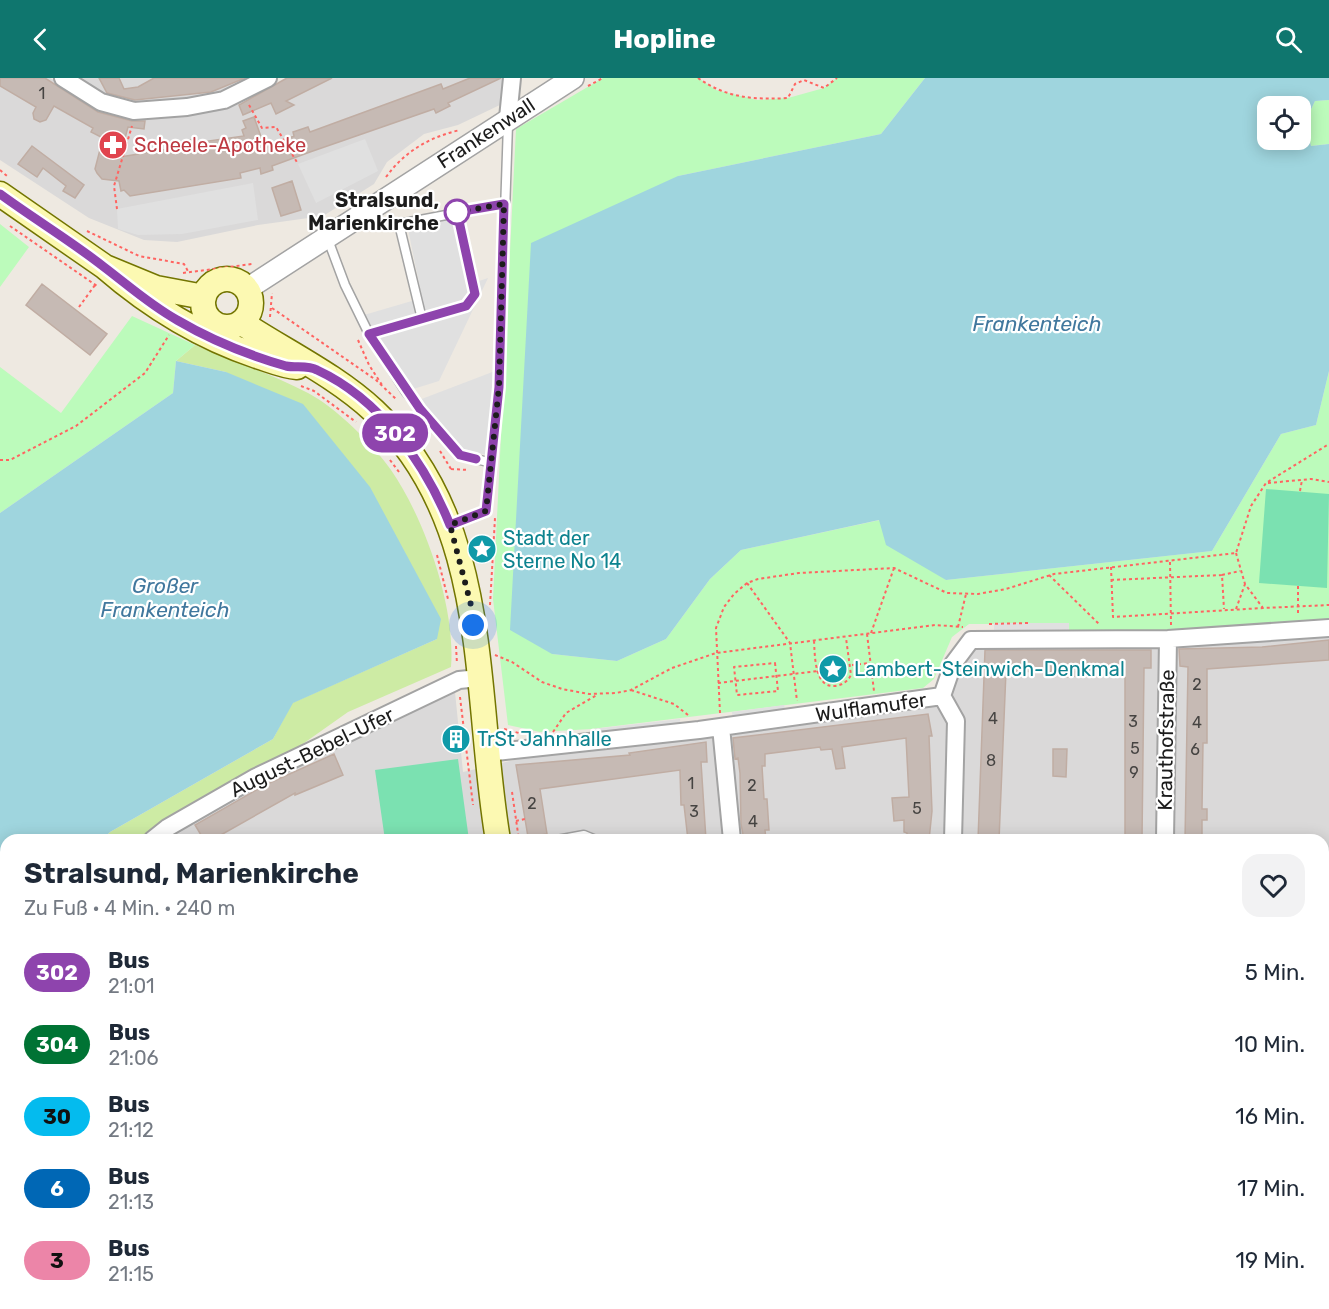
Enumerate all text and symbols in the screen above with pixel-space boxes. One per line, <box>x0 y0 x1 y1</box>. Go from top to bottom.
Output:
icon: back <box>24 23 57 56</box>
text: Hopline <box>613 23 716 55</box>
icon: search <box>1272 23 1305 56</box>
house number: 1 <box>39 84 45 103</box>
street label: Frankenwall <box>433 93 539 173</box>
map controls <box>1257 96 1311 150</box>
button: locate <box>1257 96 1311 150</box>
pharmacy icon: Scheele-Apotheke <box>97 129 129 161</box>
place label: Scheele-Apotheke <box>134 133 306 157</box>
place label: Stralsund, Marienkirche <box>308 188 439 235</box>
marker: Stralsund, Marienkirche <box>444 199 470 225</box>
water label: Frankenteich <box>973 311 1101 336</box>
line badge: 302 <box>360 414 430 452</box>
text: 302 <box>374 421 416 446</box>
place label: Stadt der Sterne No 14 <box>503 526 622 573</box>
place icon: Stadt der Sterne No 14 <box>466 533 498 565</box>
water label: Großer Frankenteich <box>101 573 229 622</box>
your location <box>458 610 488 640</box>
place icon: Lambert-Steinwich-Denkmal <box>817 653 849 685</box>
place label: Lambert-Steinwich-Denkmal <box>854 657 1125 681</box>
street label: Krauthofstraße <box>1153 669 1179 811</box>
house number: 2 <box>1192 675 1202 694</box>
street label: Wulflamufer <box>814 687 928 727</box>
street label: August-Bebel-Ufer <box>226 702 398 802</box>
house number: 4 <box>988 709 998 728</box>
house number: 3 <box>1128 712 1138 731</box>
house number: 4 <box>1192 713 1202 732</box>
building icon: TrSt Jahnhalle <box>440 723 472 755</box>
place label: TrSt Jahnhalle <box>477 727 612 751</box>
house number: 5 <box>1130 739 1140 758</box>
house number: 6 <box>1190 740 1200 759</box>
house number: 8 <box>986 751 996 770</box>
house number: 9 <box>1129 763 1139 782</box>
house number: 1 <box>688 774 694 793</box>
house number: 2 <box>747 776 757 795</box>
house number: 2 <box>527 794 537 813</box>
house number: 5 <box>912 799 922 818</box>
house number: 3 <box>689 802 699 821</box>
house number: 4 <box>748 812 758 831</box>
button: heart <box>1242 854 1305 917</box>
text: Stralsund, Marienkirche <box>24 857 359 890</box>
text: Zu Fuß · 4 Min. · 240 m <box>24 896 235 920</box>
text: Bus <box>108 947 150 974</box>
text: 5 Min. <box>1245 959 1305 986</box>
text: 302 <box>36 960 78 985</box>
text: 21:01 <box>108 974 155 998</box>
text: Bus <box>108 1019 150 1046</box>
text: 10 Min. <box>1235 1031 1305 1058</box>
text: 304 <box>36 1032 78 1057</box>
text: 21:06 <box>108 1046 159 1070</box>
text: Bus <box>108 1091 150 1118</box>
text: 16 Min. <box>1235 1103 1305 1130</box>
text: 30 <box>43 1104 71 1129</box>
text: 21:12 <box>108 1118 154 1142</box>
text: Bus <box>108 1163 150 1190</box>
text: 17 Min. <box>1237 1175 1305 1202</box>
text: 6 <box>50 1176 64 1201</box>
text: 21:13 <box>108 1190 154 1214</box>
text: Bus <box>108 1235 150 1262</box>
text: 19 Min. <box>1235 1247 1305 1274</box>
text: 3 <box>50 1248 64 1273</box>
text: 21:15 <box>108 1262 154 1286</box>

